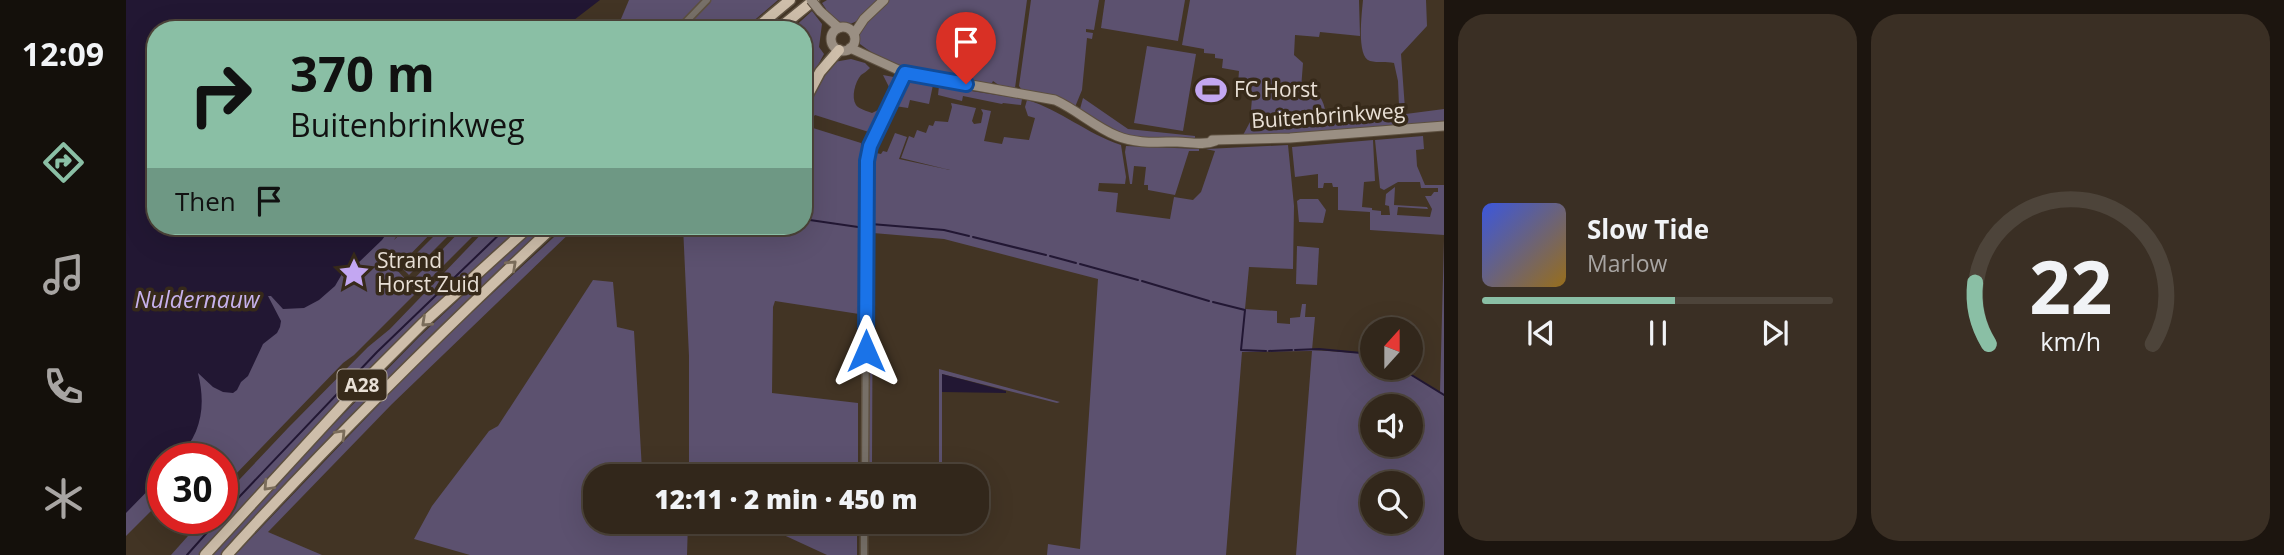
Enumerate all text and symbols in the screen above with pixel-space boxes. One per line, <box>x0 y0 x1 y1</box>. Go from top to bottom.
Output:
pin <box>936 12.0 996 84</box>
icon: arrive <box>947 23 985 61</box>
text: 12:09 <box>22 32 104 75</box>
text: 370 m <box>290 40 435 106</box>
icon: right <box>175 49 266 140</box>
sports icon: FC Horst <box>1194 73 1228 107</box>
place label: FC Horst <box>1234 75 1318 103</box>
street label: Buitenbrinkweg <box>1250 96 1406 134</box>
text: Buitenbrinkweg <box>290 103 525 146</box>
icon: directions <box>39 138 88 187</box>
icon: arrive <box>250 182 288 220</box>
text: Then <box>175 183 236 219</box>
text: Slow Tide <box>1587 211 1709 247</box>
text: 22 <box>2029 236 2112 335</box>
place label: Strand Horst Zuid <box>377 246 480 298</box>
text: Marlow <box>1587 247 1667 279</box>
icon: music <box>39 250 88 299</box>
place icon: Strand Horst Zuid <box>337 256 371 290</box>
one-way arrow <box>504 260 517 273</box>
water label: Nuldernauw <box>134 283 261 315</box>
one-way arrow <box>421 313 434 326</box>
position arrow <box>829 314 903 388</box>
icon: previous <box>1522 314 1560 352</box>
icon: pause <box>1639 314 1677 352</box>
icon: next <box>1756 314 1794 352</box>
north arrow <box>1360 317 1423 380</box>
map controls <box>1360 317 1423 534</box>
text: km/h <box>2040 323 2101 357</box>
icon: phone <box>39 362 88 411</box>
road number: A28 <box>338 370 386 400</box>
button: sound <box>1360 394 1423 457</box>
one-way arrow <box>333 429 346 442</box>
speed limit sign: 30 <box>147 443 238 534</box>
button: search <box>1360 471 1423 534</box>
icon: climate <box>39 474 88 523</box>
one-way arrow <box>264 478 276 491</box>
text: 12:11 · 2 min · 450 m <box>655 481 917 517</box>

